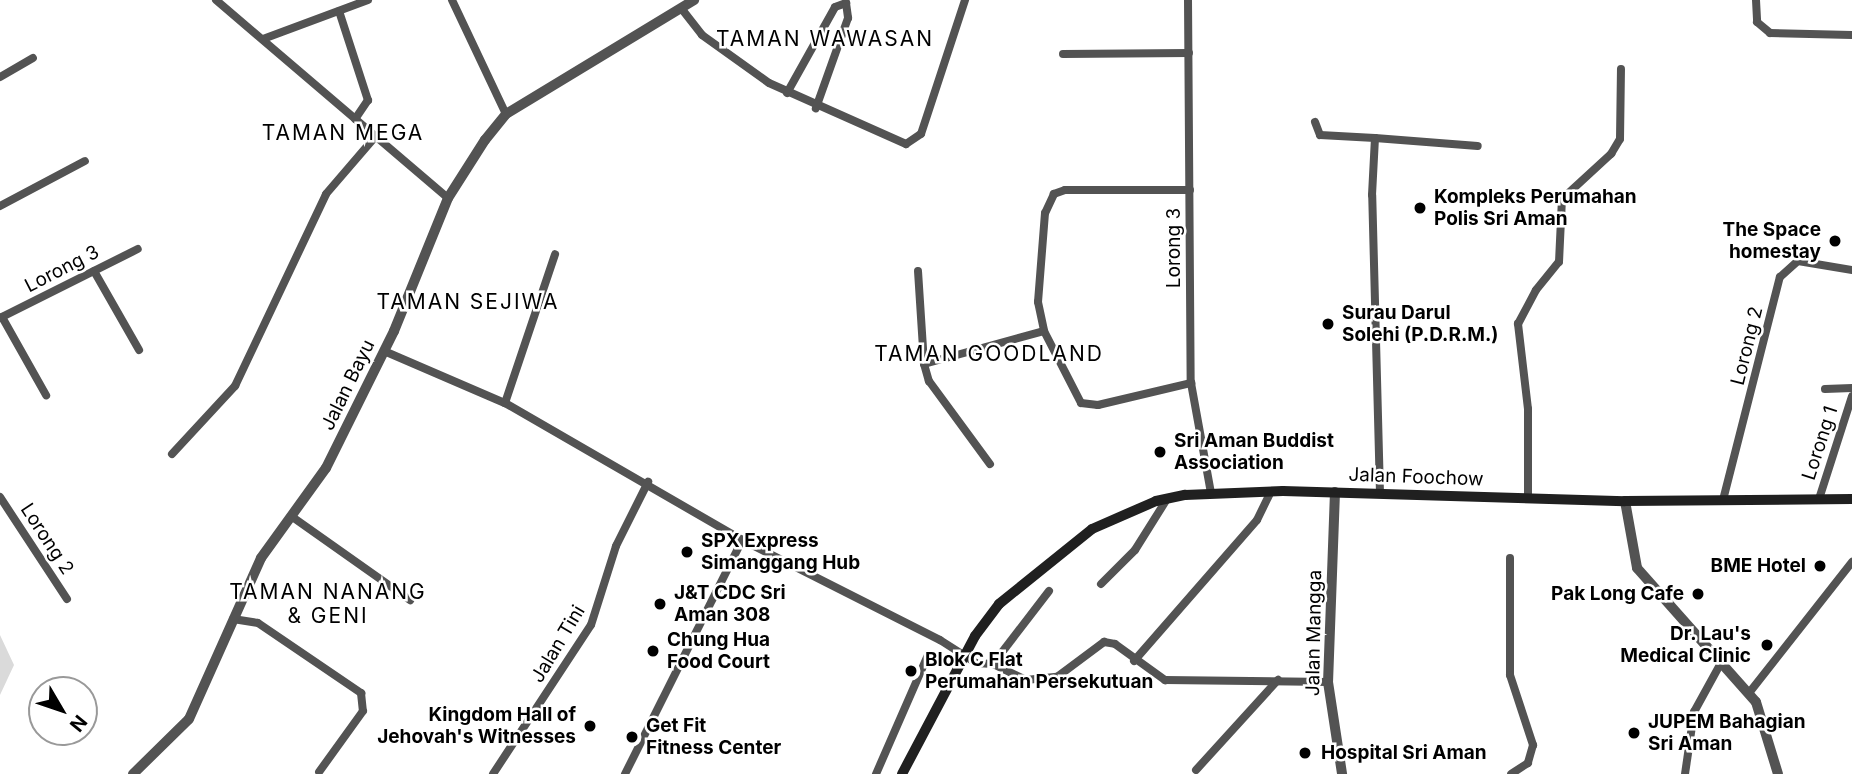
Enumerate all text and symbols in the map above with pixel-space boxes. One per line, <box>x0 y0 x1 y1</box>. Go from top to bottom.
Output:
district label: TAMAN WAWASAN <box>718 26 932 52</box>
district label: TAMAN MEGA <box>263 120 423 146</box>
place label: Kompleks Perumahan Polis Sri Aman <box>1434 186 1637 230</box>
marker: Kompleks Perumahan Polis Sri Aman <box>1412 200 1428 216</box>
street label: Lorong 3 <box>1163 208 1185 288</box>
place label: The Space homestay <box>1723 219 1821 263</box>
marker: The Space homestay <box>1827 233 1843 249</box>
street label: Lorong 3 <box>21 241 103 297</box>
district label: TAMAN SEJIWA <box>378 289 558 315</box>
place label: Surau Darul Solehi (P.D.R.M.) <box>1342 302 1498 346</box>
street label: Lorong 2 <box>1726 304 1768 388</box>
marker: Surau Darul Solehi (P.D.R.M.) <box>1320 316 1336 332</box>
street label: Jalan Bayu <box>316 336 380 434</box>
district label: TAMAN GOODLAND <box>876 341 1102 367</box>
street label: Lorong 1 <box>1797 403 1843 483</box>
place label: Sri Aman Buddist Association <box>1174 430 1334 474</box>
marker: Sri Aman Buddist Association <box>1152 444 1168 460</box>
street label: Jalan Foochow <box>1348 463 1484 491</box>
street label: Lorong 2 <box>16 499 78 579</box>
place label: SPX Express Simanggang Hub <box>701 530 860 574</box>
marker: SPX Express Simanggang Hub <box>679 544 695 560</box>
place label: BME Hotel <box>1711 555 1806 577</box>
marker: BME Hotel <box>1812 558 1828 574</box>
street label: Jalan Mangga <box>1301 570 1327 696</box>
district label: TAMAN NANANG & GENI <box>231 579 425 629</box>
place label: J&T CDC Sri Aman 308 <box>674 582 786 626</box>
place label: Pak Long Cafe <box>1551 583 1684 605</box>
marker: Pak Long Cafe <box>1690 586 1706 602</box>
marker: J&T CDC Sri Aman 308 <box>652 596 668 612</box>
street label: Jalan Tini <box>526 601 590 687</box>
place label: Dr. Lau's Medical Clinic <box>1620 623 1751 667</box>
place label: Chung Hua Food Court <box>667 629 770 673</box>
marker: Dr. Lau's Medical Clinic <box>1757 635 1777 655</box>
marker: Chung Hua Food Court <box>645 643 661 659</box>
place label: Blok C Flat Perumahan Persekutuan <box>925 649 1153 693</box>
marker: Blok C Flat Perumahan Persekutuan <box>903 663 919 679</box>
north arrow <box>28 676 98 746</box>
place label: Kingdom Hall of Jehovah's Witnesses <box>377 704 576 748</box>
text: N <box>65 710 92 736</box>
place label: JUPEM Bahagian Sri Aman <box>1648 711 1806 755</box>
place label: Get Fit Fitness Center <box>646 715 781 759</box>
marker: Kingdom Hall of Jehovah's Witnesses <box>582 718 598 734</box>
marker: JUPEM Bahagian Sri Aman <box>1626 725 1642 741</box>
marker: Get Fit Fitness Center <box>624 729 640 745</box>
place label: Hospital Sri Aman <box>1321 742 1487 764</box>
marker: Hospital Sri Aman <box>1295 743 1315 763</box>

